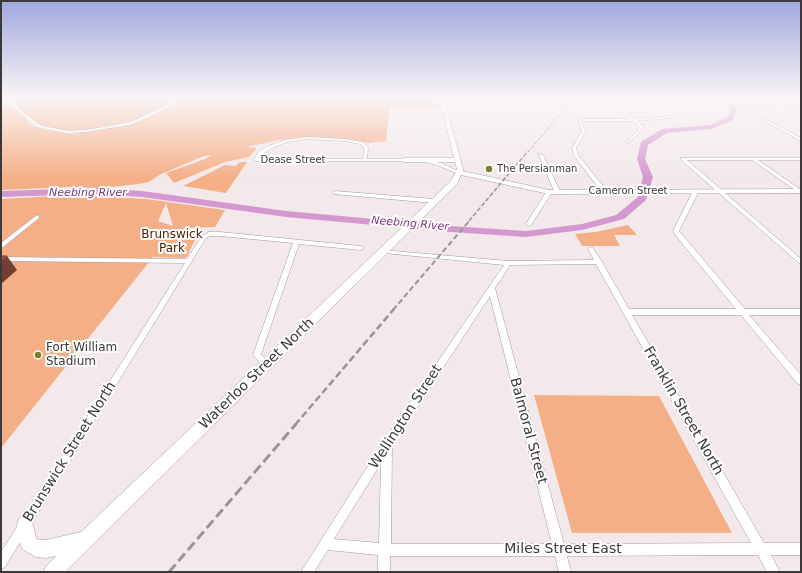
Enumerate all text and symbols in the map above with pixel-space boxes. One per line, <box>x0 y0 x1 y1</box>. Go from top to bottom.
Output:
street label: Dease Street <box>261 154 325 166</box>
place label: The Persianman <box>497 163 577 175</box>
marker: The Persianman <box>484 164 494 174</box>
street label: Cameron Street <box>589 185 667 197</box>
water label: Neebing River <box>49 186 127 200</box>
water label: Neebing River <box>371 214 449 234</box>
park label: Brunswick Park <box>141 228 203 256</box>
street label: Waterloo Street North <box>196 315 318 433</box>
place label: Fort William Stadium <box>46 341 117 369</box>
street label: Franklin Street North <box>639 344 727 478</box>
marker: Fort William Stadium <box>33 350 43 360</box>
street label: Wellington Street <box>366 362 446 472</box>
street label: Balmoral Street <box>506 376 550 486</box>
street label: Brunswick Street North <box>20 379 120 525</box>
street label: Miles Street East <box>504 541 622 557</box>

